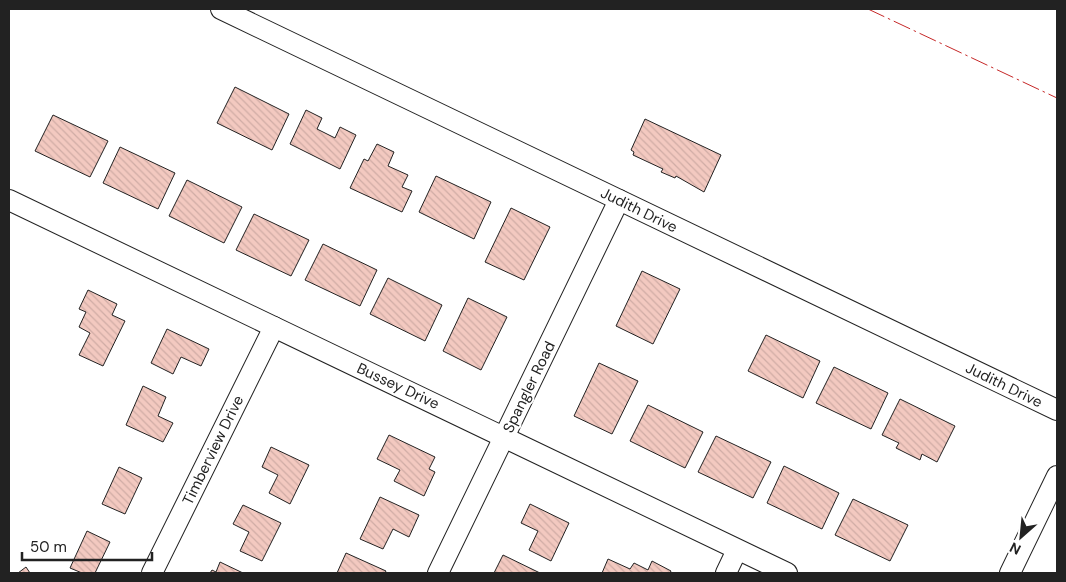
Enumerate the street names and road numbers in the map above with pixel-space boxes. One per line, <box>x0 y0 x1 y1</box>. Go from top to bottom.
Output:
street label: Judith Drive <box>597 183 681 237</box>
street label: Spangler Road <box>498 338 560 436</box>
street label: Bussey Drive <box>354 358 442 414</box>
street label: Judith Drive <box>962 358 1046 412</box>
street label: Timberview Drive <box>178 392 248 508</box>

